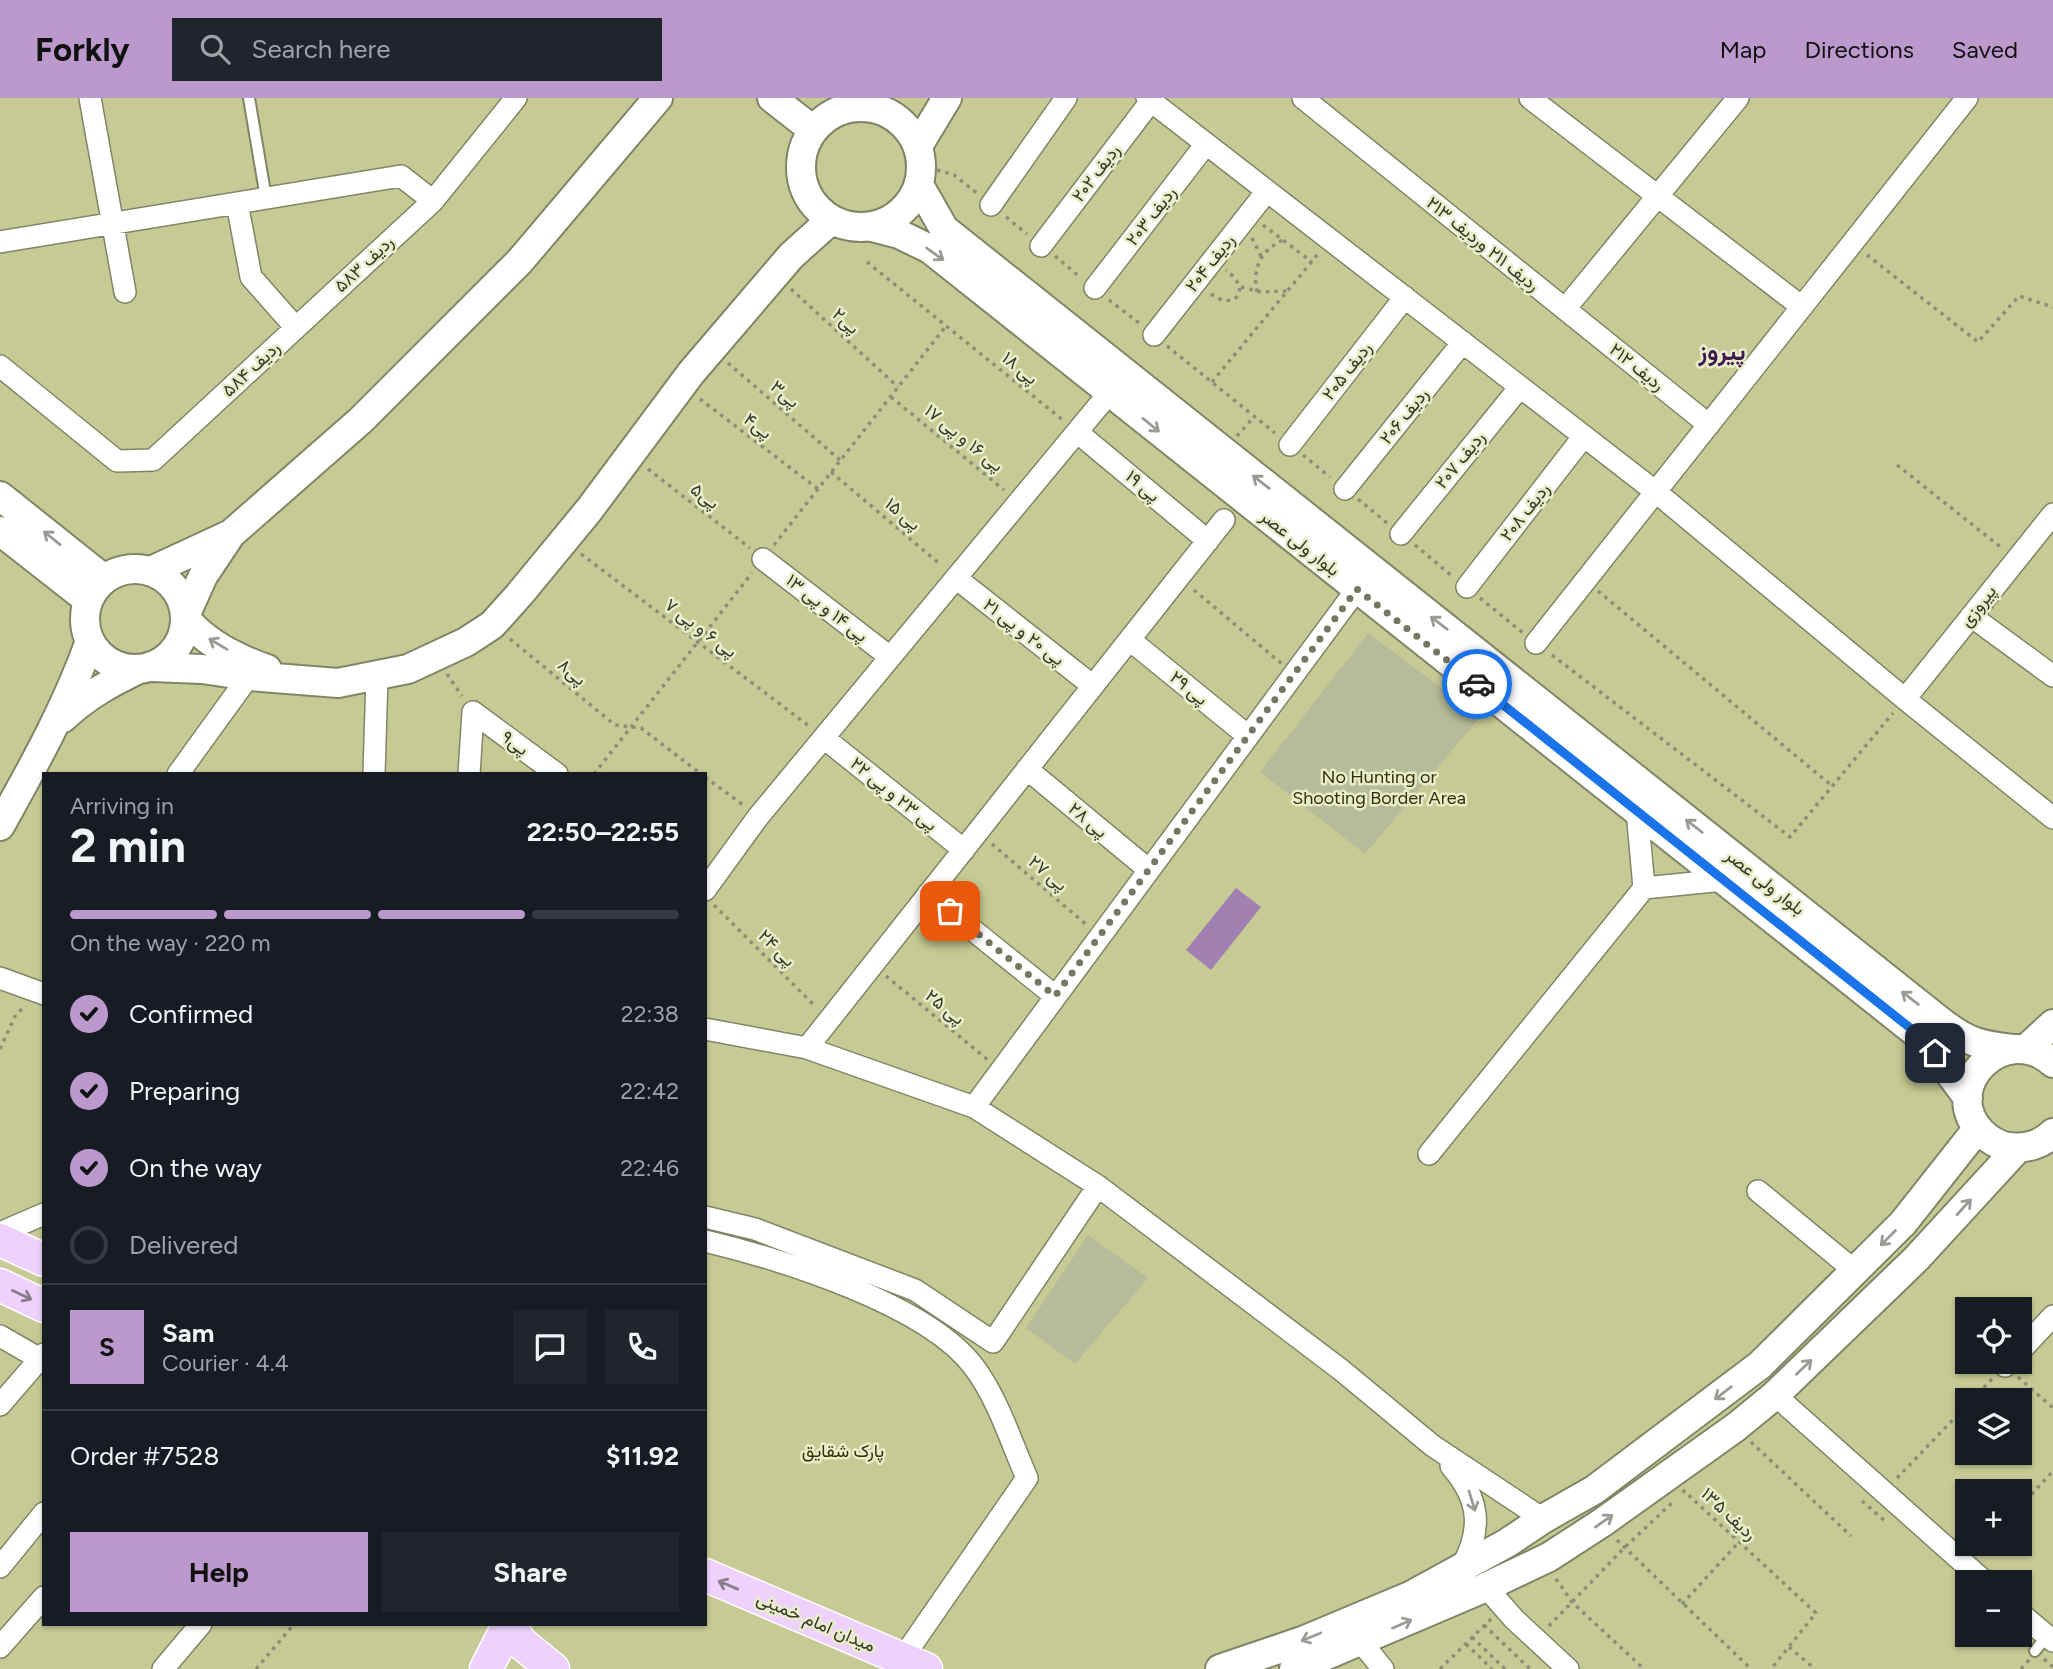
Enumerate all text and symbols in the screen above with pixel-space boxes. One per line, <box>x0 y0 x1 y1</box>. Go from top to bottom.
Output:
search box <box>172 18 662 81</box>
text: Forkly <box>35 30 130 69</box>
icon: search <box>196 30 234 68</box>
text: Search here <box>252 33 390 65</box>
text: Map <box>1720 35 1766 64</box>
text: Directions <box>1804 35 1914 64</box>
text: Saved <box>1952 35 2018 64</box>
street label: ردیف ۲۰۲ <box>1067 140 1125 206</box>
street label: ردیف ۲۰۳ <box>1121 182 1181 250</box>
street label: ردیف ۲۱۱ وردیف ۲۱۳ <box>1422 192 1544 296</box>
street label: ردیف ۲۰۴ <box>1181 230 1239 296</box>
street label: ردیف ۵۸۳ <box>330 231 398 297</box>
one-way arrow <box>925 246 944 261</box>
street label: پی۲ <box>827 303 864 340</box>
street label: ردیف ۵۸۴ <box>217 337 285 401</box>
district label: پیروز <box>1697 337 1746 368</box>
street label: ردیف ۲۰۵ <box>1317 338 1377 404</box>
street label: ردیف ۲۱۲ <box>1605 338 1669 396</box>
street label: پی ۱۸ <box>997 347 1042 390</box>
street label: پی۳ <box>765 375 804 413</box>
street label: ردیف ۲۰۶ <box>1375 383 1433 449</box>
street label: پی ۱۶ و پی ۱۷ <box>920 400 1008 477</box>
street label: پی۴ <box>739 408 777 445</box>
one-way arrow <box>1142 417 1160 433</box>
street label: ردیف ۲۰۷ <box>1430 427 1490 493</box>
street label: پی ۱۹ <box>1121 465 1165 507</box>
one-way arrow <box>1252 474 1270 489</box>
street label: پی۵ <box>686 478 724 515</box>
street label: ردیف ۲۰۸ <box>1495 479 1555 545</box>
street label: پی ۱۵ <box>880 493 925 536</box>
street label: بلوار ولی عصر <box>1255 504 1344 581</box>
one-way arrow <box>43 530 62 545</box>
street label: پی ۱۴ و پی ۱۳ <box>781 569 872 648</box>
street label: پیروزی <box>1955 581 2002 632</box>
street label: پی ۲۰ و پی ۲۱ <box>978 593 1069 671</box>
street label: پی ۶ و پی ۷ <box>660 594 741 663</box>
one-way arrow <box>1430 616 1449 631</box>
one-way arrow <box>208 637 228 651</box>
courier <box>1442 649 1512 719</box>
street label: پی۸ <box>553 654 591 691</box>
icon: car <box>1458 665 1496 703</box>
street label: پی ۲۹ <box>1165 666 1212 711</box>
street label: پی۹ <box>496 726 533 761</box>
street label: پی ۲۳ و پی ۲۲ <box>845 752 942 836</box>
park label: No Hunting or Shooting Border Area <box>1292 766 1466 809</box>
text: Arriving in <box>70 792 174 820</box>
street label: پی ۲۸ <box>1063 797 1112 843</box>
text: 22:50–22:55 <box>527 816 679 848</box>
text: 2 min <box>70 818 186 874</box>
one-way arrow <box>1685 818 1703 833</box>
street label: بلوار ولی عصر <box>1720 843 1809 920</box>
street label: پی ۲۷ <box>1023 850 1072 896</box>
pin <box>920 881 980 941</box>
icon: bag <box>931 892 969 930</box>
street label: پی ۲۴ <box>753 925 800 972</box>
text: On the way · 220 m <box>70 929 270 957</box>
street label: پی ۲۵ <box>920 985 969 1030</box>
one-way arrow <box>1902 990 1920 1005</box>
icon: check <box>70 995 108 1033</box>
text: Confirmed <box>129 998 253 1030</box>
text: 22:38 <box>621 1000 679 1028</box>
pin <box>1905 1023 1965 1083</box>
icon: home <box>1916 1034 1954 1072</box>
icon: check <box>70 1072 108 1110</box>
text: Preparing <box>129 1075 240 1107</box>
text: 22:42 <box>620 1077 679 1105</box>
icon: check <box>70 1149 108 1187</box>
text: On the way <box>129 1152 262 1184</box>
text: 22:46 <box>620 1154 679 1182</box>
one-way arrow <box>1956 1199 1973 1216</box>
text: Delivered <box>129 1229 238 1261</box>
one-way arrow <box>1880 1229 1897 1246</box>
one-way arrow <box>11 1289 32 1303</box>
map controls <box>1955 1297 2032 1647</box>
button: locate <box>1955 1297 2032 1374</box>
button: chat <box>513 1310 587 1384</box>
button: phone <box>605 1310 679 1384</box>
text: Sam <box>162 1317 214 1349</box>
text: S <box>99 1331 115 1363</box>
text: Courier · 4.4 <box>162 1349 289 1377</box>
one-way arrow <box>1795 1359 1812 1376</box>
one-way arrow <box>1713 1385 1732 1400</box>
button: layers <box>1955 1388 2032 1465</box>
text: Order #7528 <box>70 1440 219 1472</box>
text: $11.92 <box>606 1440 679 1472</box>
park label: پارک شقایق <box>802 1440 884 1463</box>
button: + <box>1955 1479 2032 1556</box>
street label: ردیف ۱۳۵ <box>1697 1483 1761 1545</box>
one-way arrow <box>1466 1490 1479 1512</box>
one-way arrow <box>1594 1514 1613 1528</box>
button: Help <box>70 1532 368 1612</box>
button: Share <box>382 1532 679 1612</box>
button: − <box>1955 1570 2032 1647</box>
one-way arrow <box>717 1578 739 1591</box>
street label: میدان امام خمینی <box>753 1587 879 1658</box>
one-way arrow <box>1391 1617 1412 1630</box>
one-way arrow <box>1300 1632 1322 1645</box>

